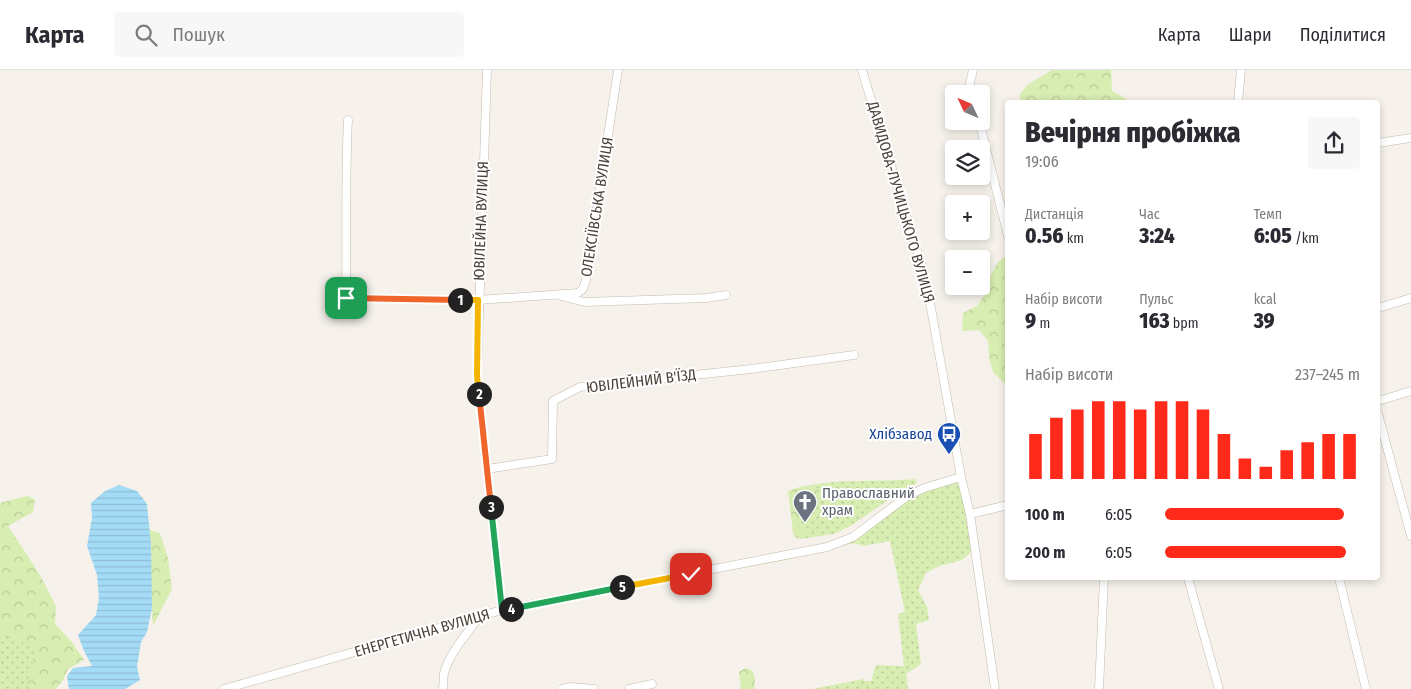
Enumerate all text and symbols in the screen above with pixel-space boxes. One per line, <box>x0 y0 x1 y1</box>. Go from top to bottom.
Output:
search box <box>114 12 464 57</box>
text: Карта <box>25 21 84 49</box>
icon: search <box>132 21 160 49</box>
text: Пошук <box>172 23 225 46</box>
text: Карта <box>1158 24 1201 46</box>
text: Шари <box>1229 24 1272 46</box>
text: Поділитися <box>1300 24 1386 46</box>
north arrow <box>945 85 990 130</box>
map controls <box>945 85 990 295</box>
street label: ДАВИДОВА-ЛУЧИЦЬКОГО ВУЛИЦЯ <box>863 98 938 305</box>
text: Вечірня пробіжка <box>1025 116 1241 149</box>
button: share <box>1308 117 1360 169</box>
street label: ОЛЕКСІЇВСЬКА ВУЛИЦЯ <box>577 136 617 278</box>
button: layers <box>945 140 990 185</box>
text: 19:06 <box>1025 152 1059 171</box>
street label: ЮВІЛЕЙНА ВУЛИЦЯ <box>470 161 492 281</box>
button: + <box>945 195 990 240</box>
text: Дистанція <box>1025 206 1084 223</box>
text: Час <box>1139 206 1160 223</box>
text: Темп <box>1254 206 1282 223</box>
text: 0.56 <box>1025 223 1063 249</box>
text: 3:24 <box>1139 223 1175 249</box>
text: 6:05 <box>1254 223 1292 249</box>
text: km <box>1063 230 1084 247</box>
text: /km <box>1292 230 1319 247</box>
button: − <box>945 250 990 295</box>
pin <box>325 277 367 319</box>
icon: arrive <box>332 284 360 312</box>
pin: 1 <box>448 288 472 312</box>
text: Набір висоти <box>1025 291 1102 308</box>
text: Пульс <box>1139 291 1174 308</box>
text: kcal <box>1254 291 1276 308</box>
text: 1 <box>458 292 463 309</box>
text: 9 <box>1025 308 1036 334</box>
text: 163 <box>1139 308 1170 334</box>
text: 39 <box>1254 308 1275 334</box>
text: m <box>1036 315 1050 332</box>
text: bpm <box>1170 315 1198 332</box>
street label: ЮВІЛЕЙНИЙ В'ЇЗД <box>585 365 697 397</box>
text: Набір висоти <box>1025 365 1113 384</box>
text: 237–245 m <box>1295 365 1360 384</box>
pin: 2 <box>466 382 492 406</box>
text: 2 <box>476 386 483 403</box>
bus stop icon: Хлібзавод <box>936 421 962 455</box>
place label: Хлібзавод <box>869 425 932 443</box>
place label: Православний храм <box>822 484 915 519</box>
church icon: Православний храм <box>792 489 818 523</box>
pin: 3 <box>478 494 504 520</box>
text: 3 <box>488 499 495 516</box>
text: 100 m <box>1025 505 1065 524</box>
text: 6:05 <box>1105 505 1132 524</box>
text: 200 m <box>1025 543 1065 562</box>
text: 6:05 <box>1105 543 1132 562</box>
pin <box>670 553 712 595</box>
icon: check <box>677 560 705 588</box>
pin: 5 <box>610 574 634 600</box>
text: 5 <box>619 579 626 596</box>
pin: 4 <box>498 596 524 622</box>
text: 4 <box>508 601 515 618</box>
street label: ЕНЕРГЕТИЧНА ВУЛИЦЯ <box>352 605 492 661</box>

